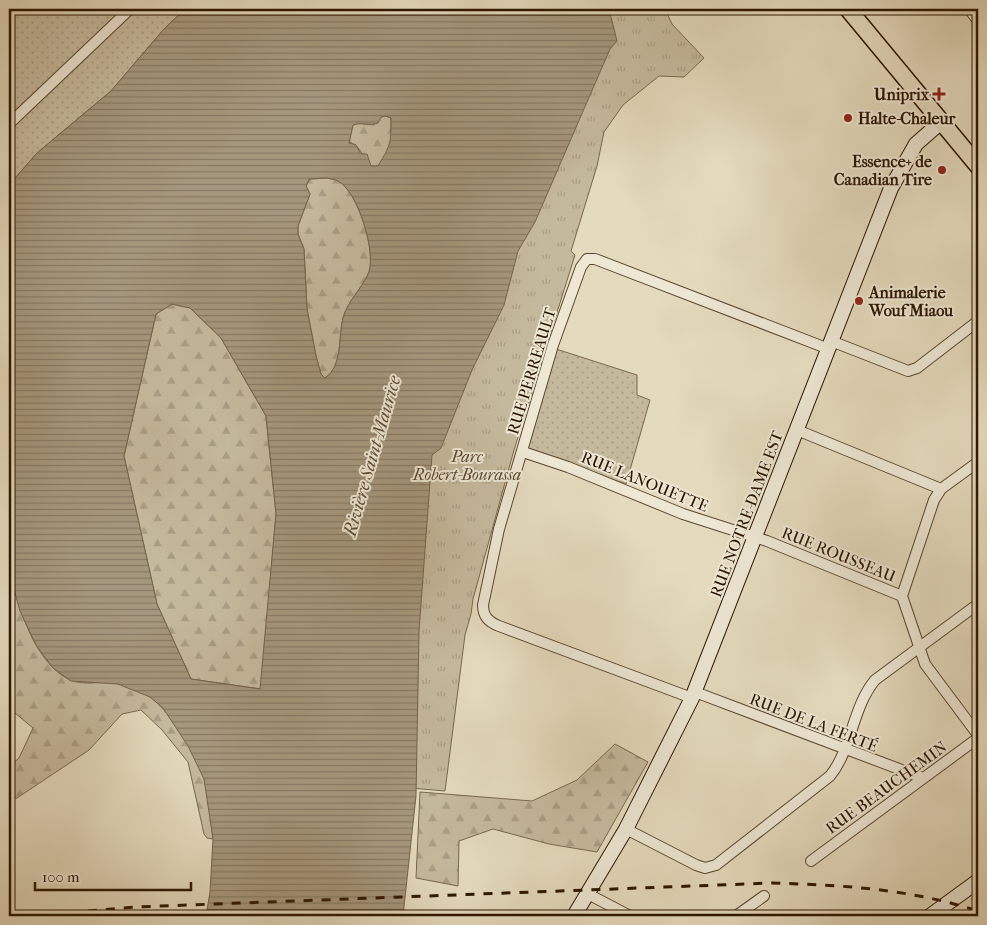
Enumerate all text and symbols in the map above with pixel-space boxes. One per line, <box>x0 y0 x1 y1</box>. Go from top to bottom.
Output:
place label: Uniprix <box>873 85 930 105</box>
marker: Uniprix <box>933 88 945 100</box>
place label: Halte-Chaleur <box>858 109 957 128</box>
marker: Halte-Chaleur <box>842 112 854 124</box>
place label: Essence+ de Canadian Tire <box>834 152 932 189</box>
marker: Essence+ de Canadian Tire <box>936 164 948 176</box>
place label: Animalerie Wouf Miaou <box>868 283 954 320</box>
marker: Animalerie Wouf Miaou <box>853 295 865 307</box>
street label: RUE PERREAULT <box>503 305 560 437</box>
water label: Rivière Saint-Maurice <box>339 373 406 540</box>
street label: RUE NOTRE-DAME EST <box>706 428 787 600</box>
park label: Parc Robert-Bourassa <box>412 447 521 484</box>
street label: RUE LANOUETTE <box>579 447 711 516</box>
street label: RUE ROUSSEAU <box>779 523 899 586</box>
street label: RUE DE LA FERTÉ <box>747 688 881 756</box>
street label: RUE BEAUCHEMIN <box>822 737 951 838</box>
scale bar <box>35 860 191 892</box>
text: 100 m <box>42 868 80 886</box>

